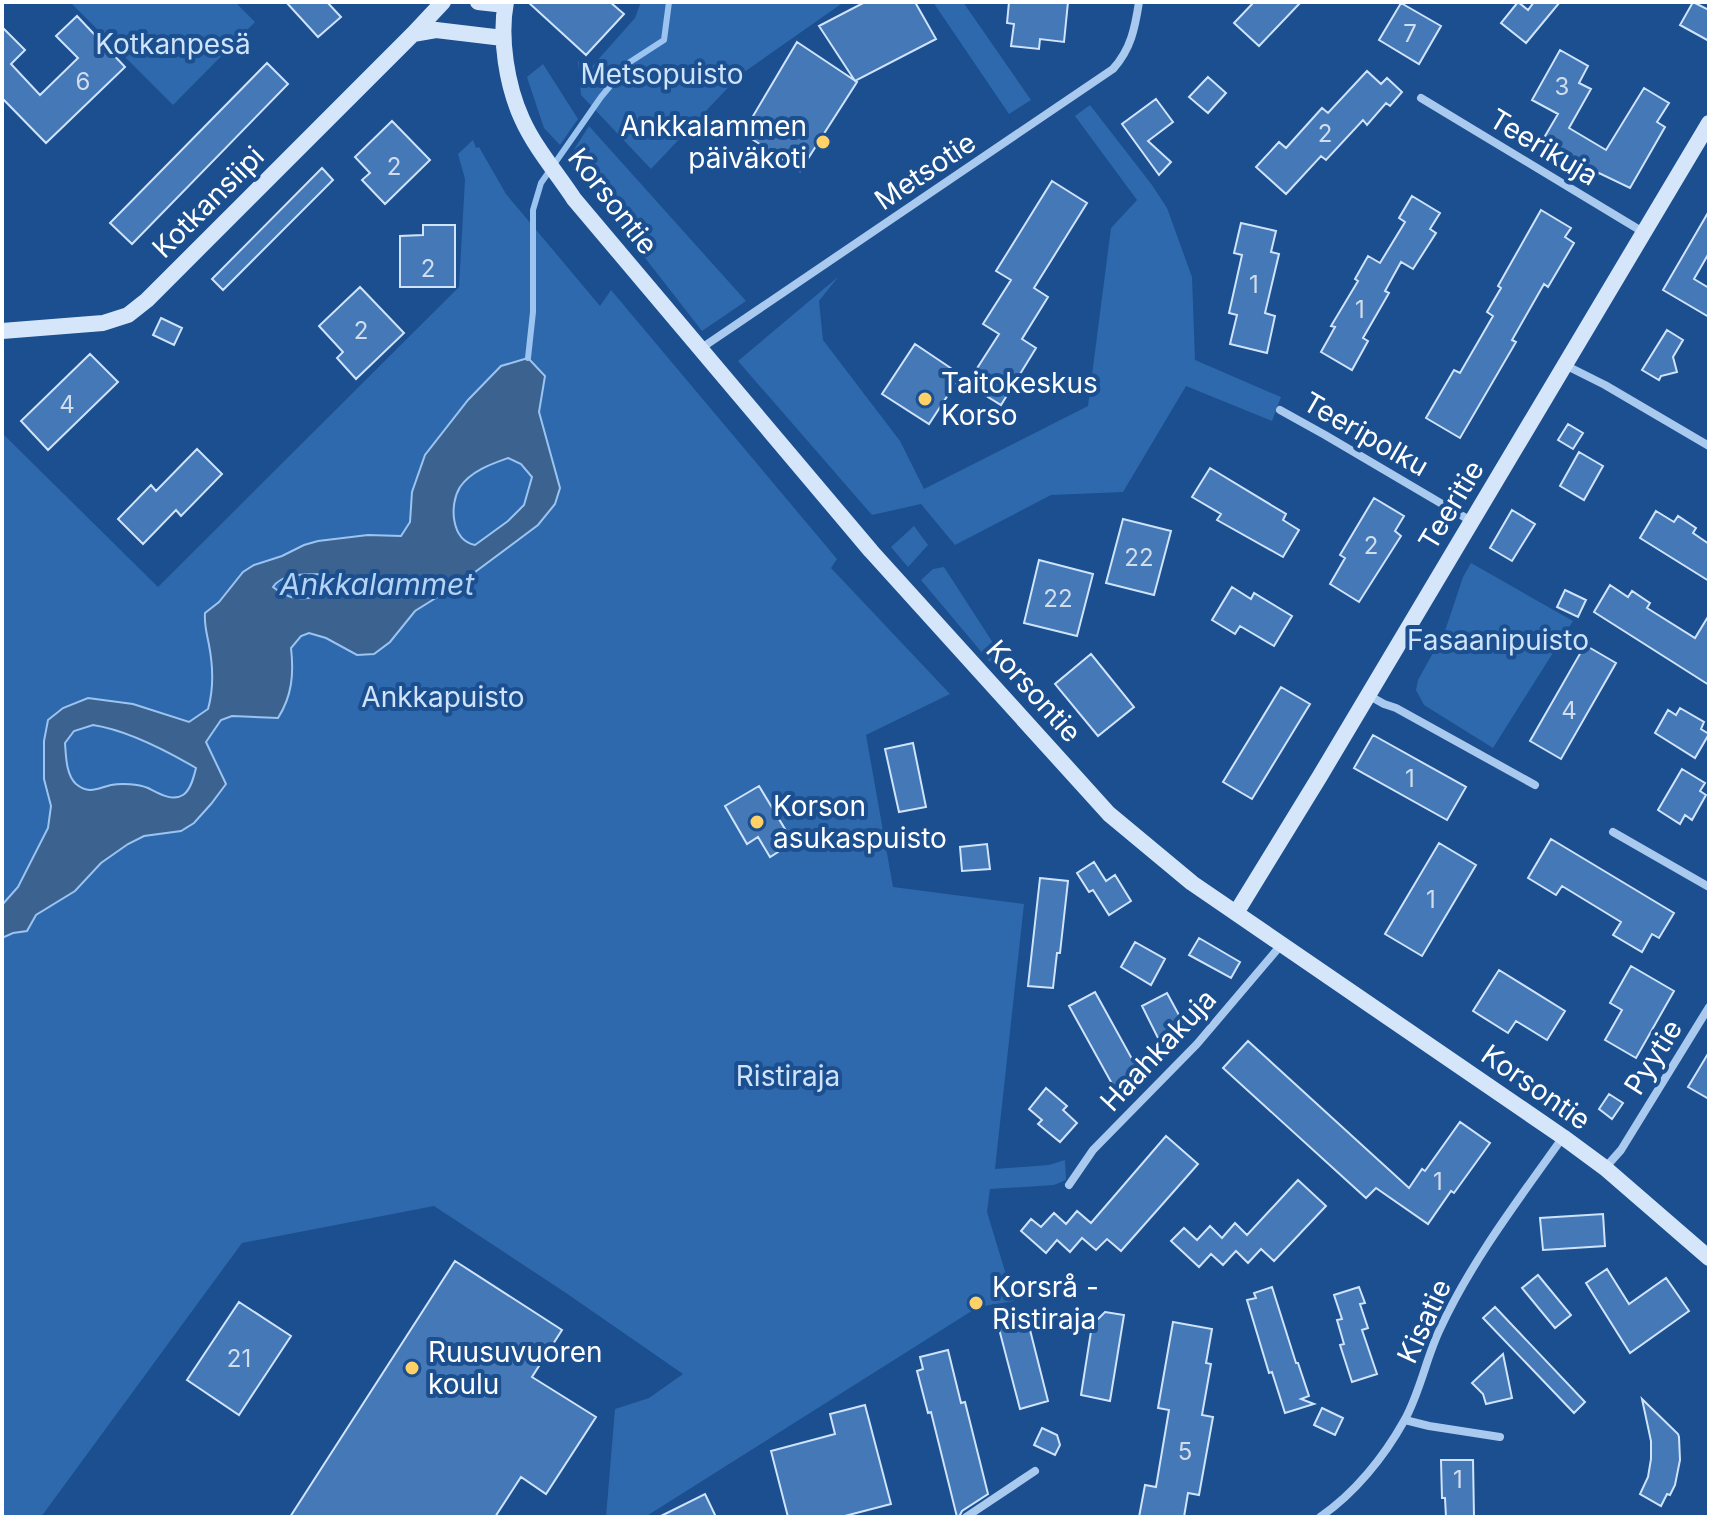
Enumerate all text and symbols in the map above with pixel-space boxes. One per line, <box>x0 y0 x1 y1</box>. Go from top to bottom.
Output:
house number: 7 <box>1403 19 1417 48</box>
park label: Kotkanpesä <box>95 27 251 61</box>
park label: Metsopuisto <box>580 57 744 91</box>
house number: 6 <box>76 67 90 96</box>
house number: 3 <box>1555 72 1569 101</box>
street label: Teerikuja <box>1483 101 1605 193</box>
place label: Ankkalammen päiväkoti <box>620 109 807 175</box>
house number: 2 <box>1318 119 1332 148</box>
street label: Metsotie <box>868 125 982 217</box>
marker: Ankkalammen päiväkoti <box>814 133 832 151</box>
street label: Kotkansiipi <box>145 139 271 265</box>
street label: Korsontie <box>561 141 665 261</box>
house number: 2 <box>387 152 401 181</box>
house number: 2 <box>421 254 435 283</box>
house number: 1 <box>1249 270 1259 299</box>
house number: 1 <box>1355 295 1365 324</box>
house number: 2 <box>354 316 368 345</box>
place label: Taitokeskus Korso <box>941 366 1098 432</box>
street label: Teeripolku <box>1297 385 1435 483</box>
house number: 4 <box>59 390 75 419</box>
marker: Taitokeskus Korso <box>916 390 934 408</box>
street label: Teeritie <box>1411 454 1491 556</box>
house number: 2 <box>1364 531 1378 560</box>
house number: 22 <box>1124 543 1154 572</box>
water label: Ankkalammet <box>279 566 475 602</box>
house number: 22 <box>1043 584 1073 613</box>
park label: Fasaanipuisto <box>1407 623 1589 657</box>
street label: Korsontie <box>979 633 1089 749</box>
park label: Ankkapuisto <box>361 680 525 714</box>
house number: 4 <box>1561 696 1577 725</box>
house number: 1 <box>1405 764 1415 793</box>
place label: Korson asukaspuisto <box>773 789 947 855</box>
marker: Korson asukaspuisto <box>748 813 766 831</box>
house number: 1 <box>1426 885 1436 914</box>
street label: Haahkakuja <box>1093 982 1223 1118</box>
street label: Pyytie <box>1617 1013 1689 1101</box>
street label: Korsontie <box>1475 1037 1597 1137</box>
park label: Ristiraja <box>736 1059 840 1093</box>
house number: 1 <box>1433 1167 1443 1196</box>
place label: Korsrå - Ristiraja <box>992 1270 1099 1336</box>
street label: Kisatie <box>1390 1274 1458 1368</box>
marker: Korsrå - Ristiraja <box>967 1294 985 1312</box>
place label: Ruusuvuoren koulu <box>428 1335 603 1401</box>
house number: 21 <box>227 1344 251 1373</box>
marker: Ruusuvuoren koulu <box>403 1359 421 1377</box>
house number: 5 <box>1178 1437 1192 1466</box>
house number: 1 <box>1453 1465 1463 1494</box>

